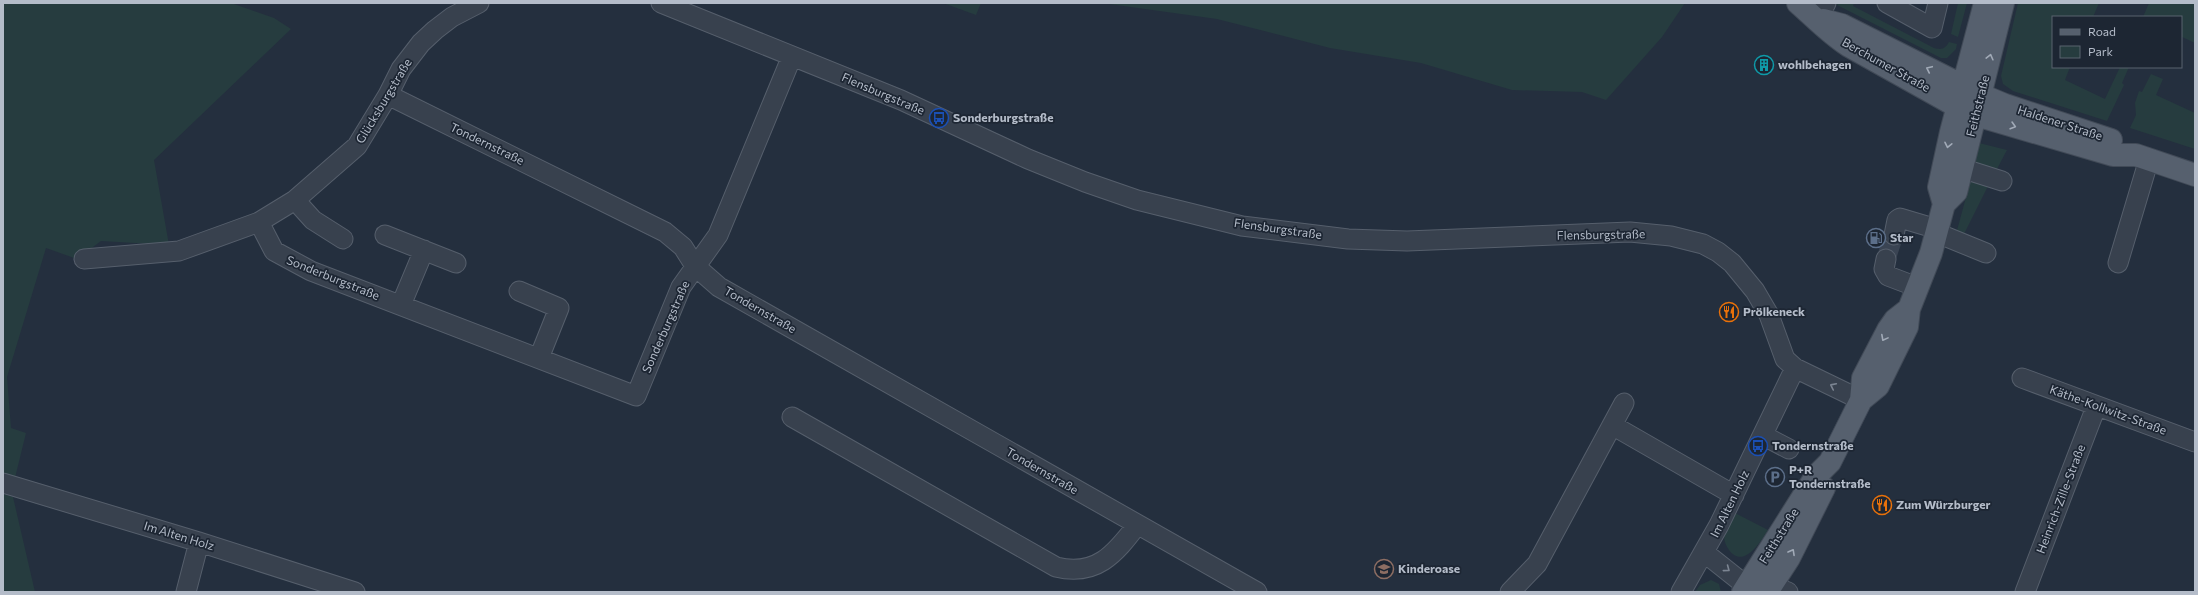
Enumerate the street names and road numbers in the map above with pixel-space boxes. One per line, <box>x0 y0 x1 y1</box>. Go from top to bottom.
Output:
street label: Berchumer Straße <box>1840 34 1933 94</box>
street label: Glücksburgstraße <box>352 56 414 145</box>
street label: Flensburgstraße <box>840 69 927 117</box>
street label: Feithstraße <box>1963 74 1991 138</box>
street label: Haldener Straße <box>2016 102 2104 142</box>
street label: Tondernstraße <box>448 119 527 167</box>
street label: Flensburgstraße <box>1233 215 1323 241</box>
street label: Flensburgstraße <box>1557 226 1645 242</box>
street label: Sonderburgstraße <box>285 252 382 302</box>
street label: Sonderburgstraße <box>639 278 692 375</box>
street label: Tondernstraße <box>722 283 799 335</box>
street label: Käthe-Kollwitz-Straße <box>2048 381 2169 437</box>
street label: Heinrich-Zille-Straße <box>2033 442 2087 555</box>
street label: Tondernstraße <box>1004 444 1081 496</box>
street label: Im Alten Holz <box>1707 468 1751 539</box>
street label: Feithstraße <box>1756 505 1801 566</box>
street label: Im Alten Holz <box>142 518 216 552</box>

